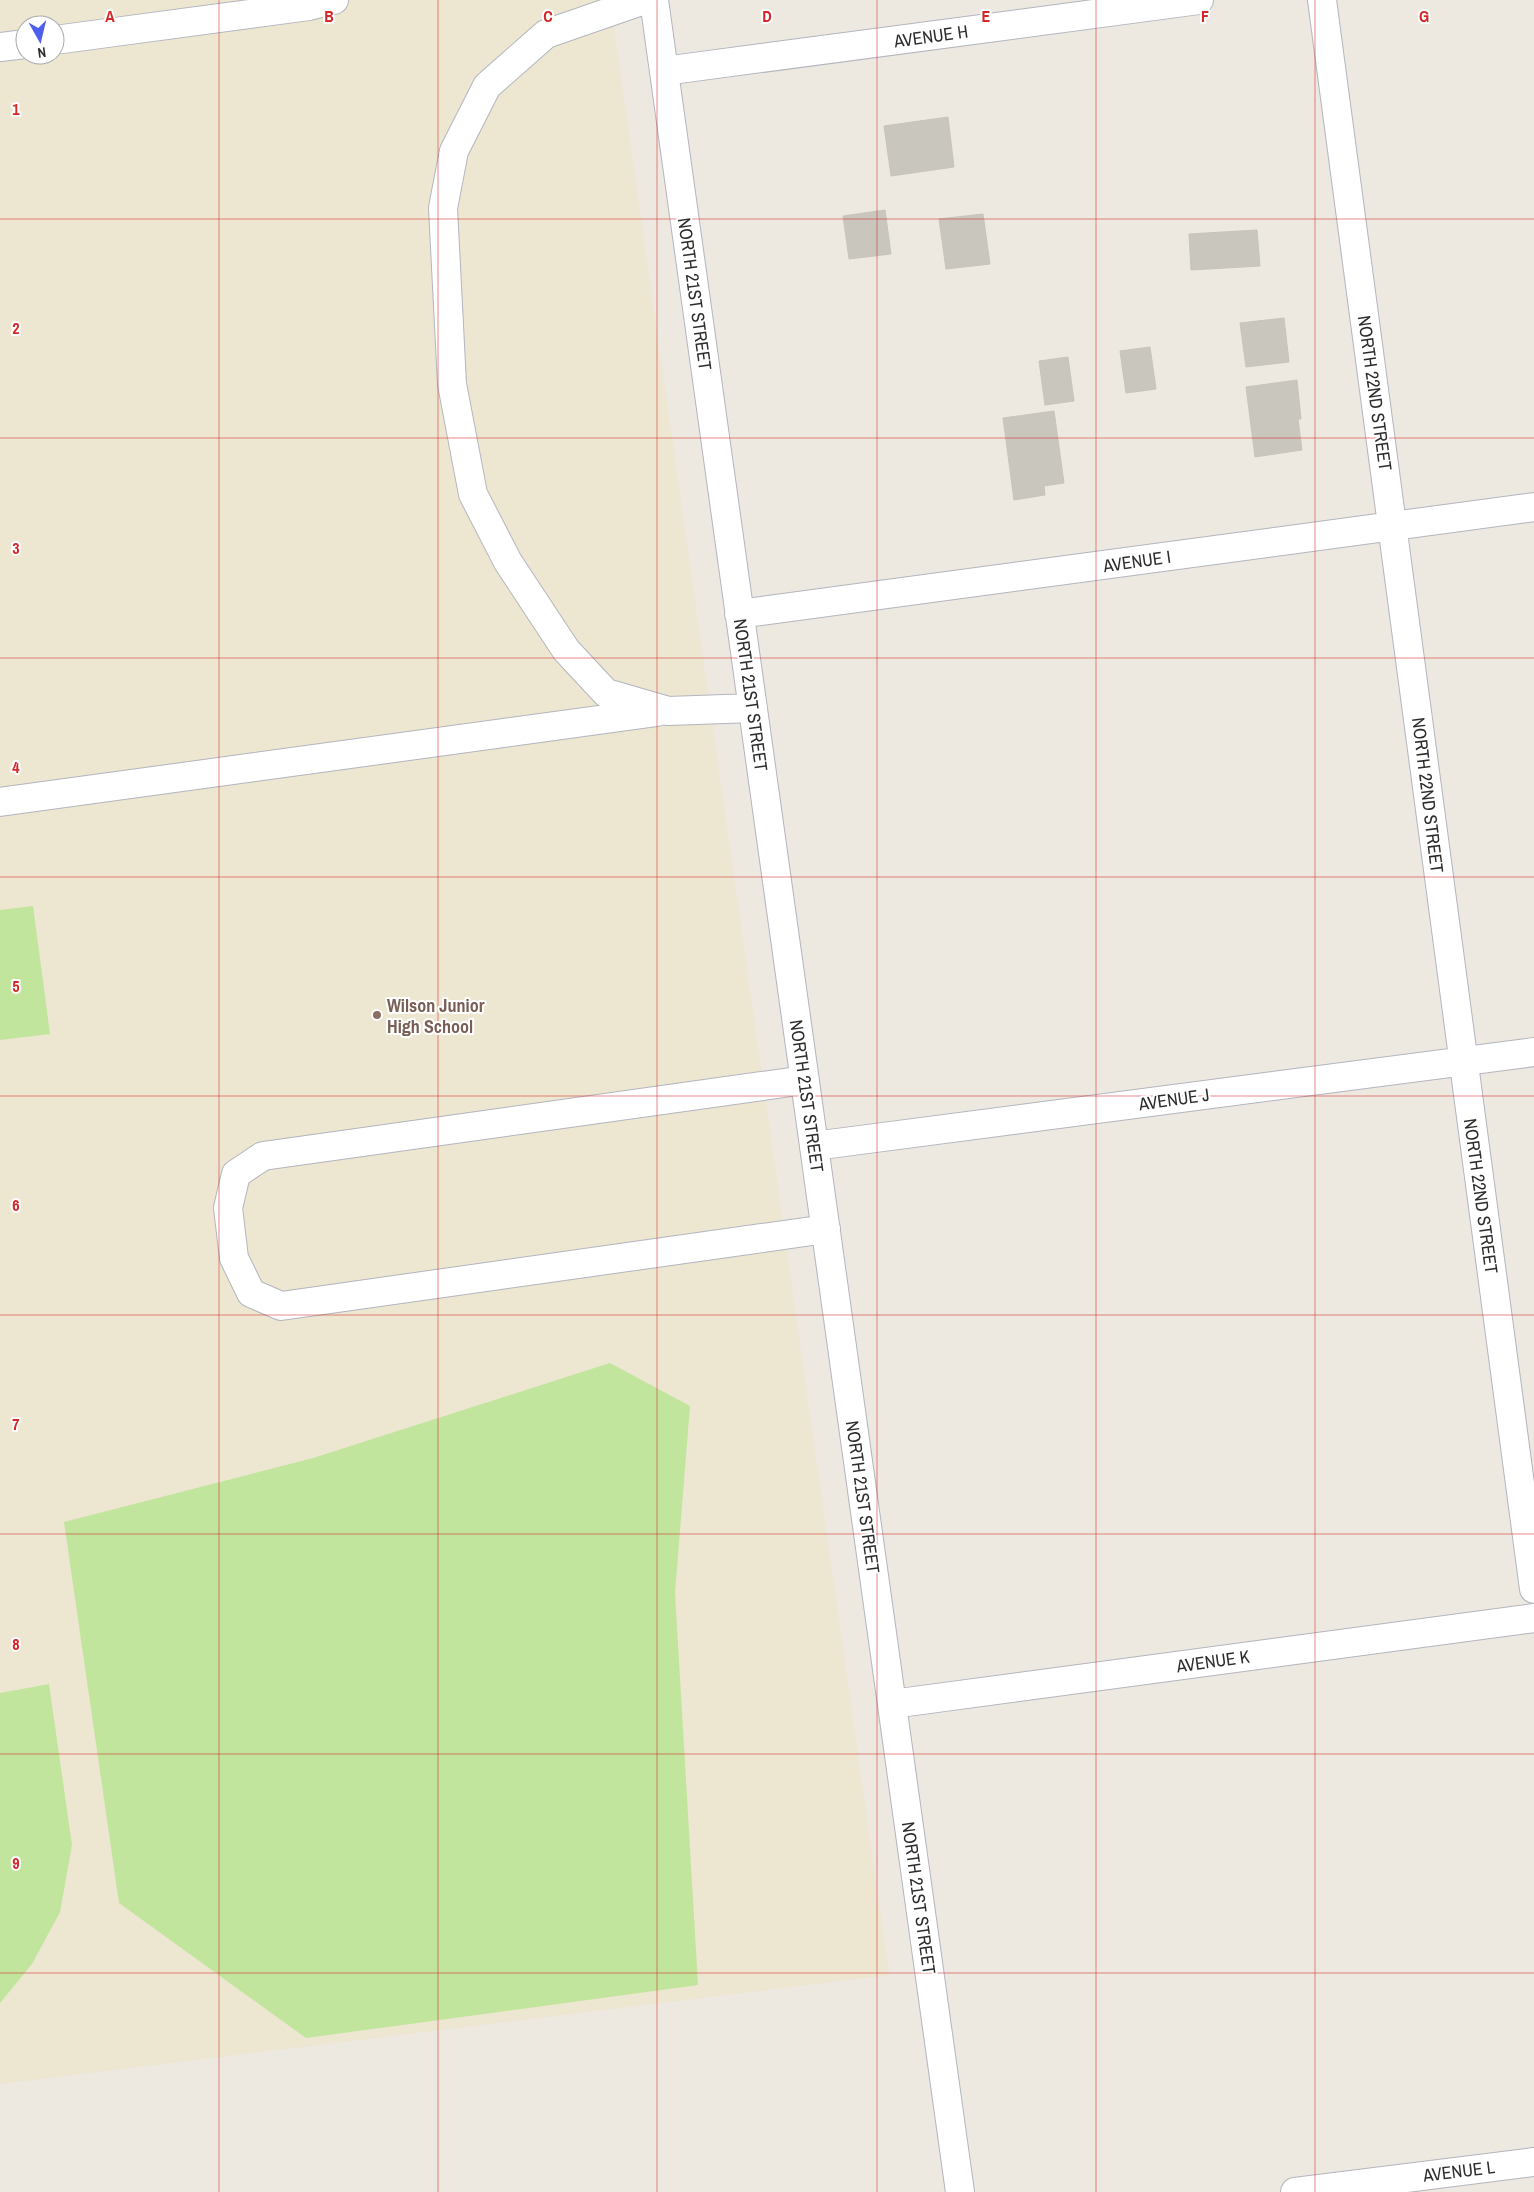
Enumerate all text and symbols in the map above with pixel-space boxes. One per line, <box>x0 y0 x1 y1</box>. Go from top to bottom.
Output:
text: A <box>105 5 115 27</box>
text: B <box>324 5 334 27</box>
text: C <box>543 5 553 27</box>
text: D <box>762 5 772 27</box>
text: E <box>982 5 991 27</box>
text: F <box>1201 5 1209 27</box>
text: G <box>1419 5 1429 27</box>
north arrow <box>15 15 65 65</box>
street label: AVENUE H <box>891 18 970 54</box>
text: N <box>36 43 47 62</box>
text: 1 <box>12 98 20 120</box>
street label: NORTH 21ST STREET <box>672 216 718 372</box>
street label: NORTH 22ND STREET <box>1352 314 1398 472</box>
text: 2 <box>12 317 20 339</box>
text: 3 <box>12 537 20 559</box>
street label: AVENUE I <box>1101 544 1172 578</box>
street label: NORTH 21ST STREET <box>728 617 774 773</box>
street label: NORTH 22ND STREET <box>1406 716 1450 874</box>
text: 4 <box>12 756 20 778</box>
text: 5 <box>12 975 20 997</box>
place label: Wilson Junior High School <box>387 993 485 1039</box>
marker: Wilson Junior High School <box>371 1009 383 1021</box>
street label: NORTH 21ST STREET <box>784 1018 830 1174</box>
street label: AVENUE J <box>1136 1082 1211 1116</box>
street label: NORTH 22ND STREET <box>1458 1117 1504 1275</box>
text: 6 <box>12 1194 20 1216</box>
text: 7 <box>12 1413 20 1435</box>
street label: NORTH 21ST STREET <box>840 1419 886 1575</box>
text: 8 <box>12 1633 20 1655</box>
street label: AVENUE K <box>1174 1643 1251 1679</box>
street label: NORTH 21ST STREET <box>896 1820 942 1976</box>
text: 9 <box>12 1852 20 1874</box>
street label: AVENUE L <box>1421 2154 1496 2188</box>

